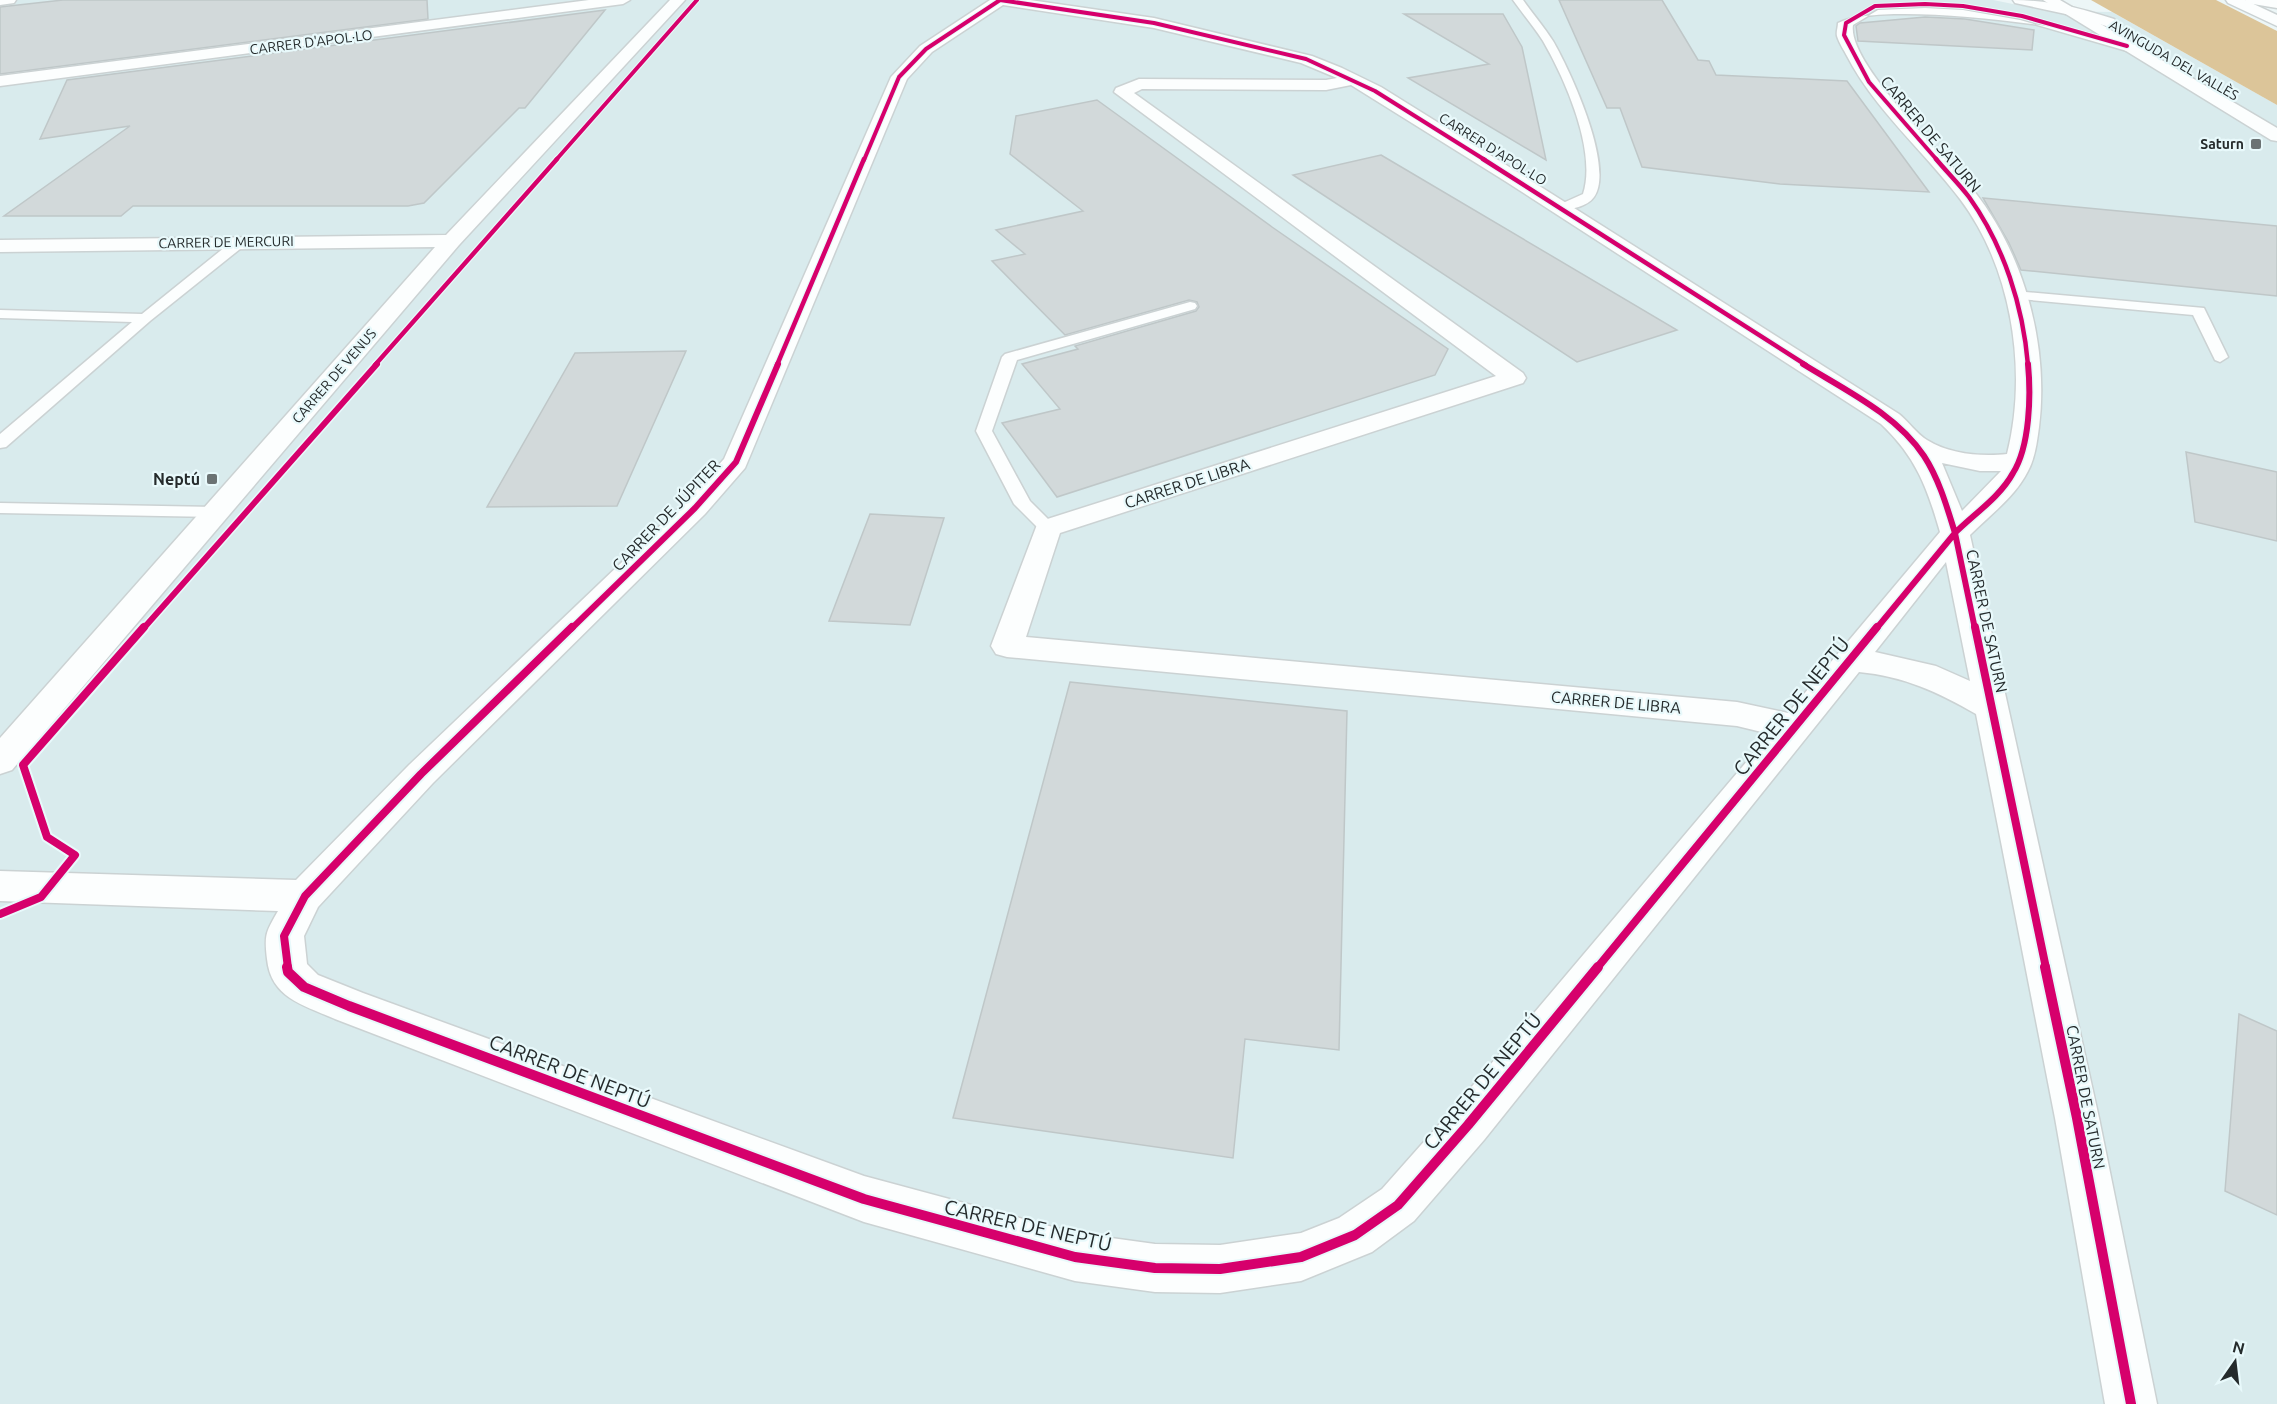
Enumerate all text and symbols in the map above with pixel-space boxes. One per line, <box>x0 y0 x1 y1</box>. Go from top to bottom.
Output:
street label: AVINGUDA DEL VALLÈS <box>2107 16 2242 104</box>
street label: CARRER D'APOL·LO <box>249 26 374 57</box>
street label: CARRER DE SATURN <box>1877 72 1985 196</box>
street label: CARRER D'APOL·LO <box>1436 109 1550 189</box>
place label: Saturn <box>2200 136 2244 152</box>
marker: Saturn <box>2249 137 2263 151</box>
street label: CARRER DE MERCURI <box>158 233 294 251</box>
street label: CARRER DE VENUS <box>289 326 379 426</box>
street label: CARRER DE JÚPITER <box>607 454 724 574</box>
street label: CARRER DE LIBRA <box>1122 454 1252 512</box>
place label: Neptú <box>153 470 200 488</box>
marker: Neptú <box>205 472 219 486</box>
street label: CARRER DE SATURN <box>1963 548 2011 694</box>
street label: CARRER DE NEPTÚ <box>1728 632 1854 780</box>
street label: CARRER DE LIBRA <box>1550 687 1682 717</box>
street label: CARRER DE NEPTÚ <box>1418 1008 1546 1154</box>
street label: CARRER DE SATURN <box>2063 1024 2109 1170</box>
street label: CARRER DE NEPTÚ <box>486 1030 654 1112</box>
street label: CARRER DE NEPTÚ <box>942 1195 1114 1255</box>
north arrow <box>2205 1332 2265 1392</box>
text: N <box>2231 1337 2247 1358</box>

